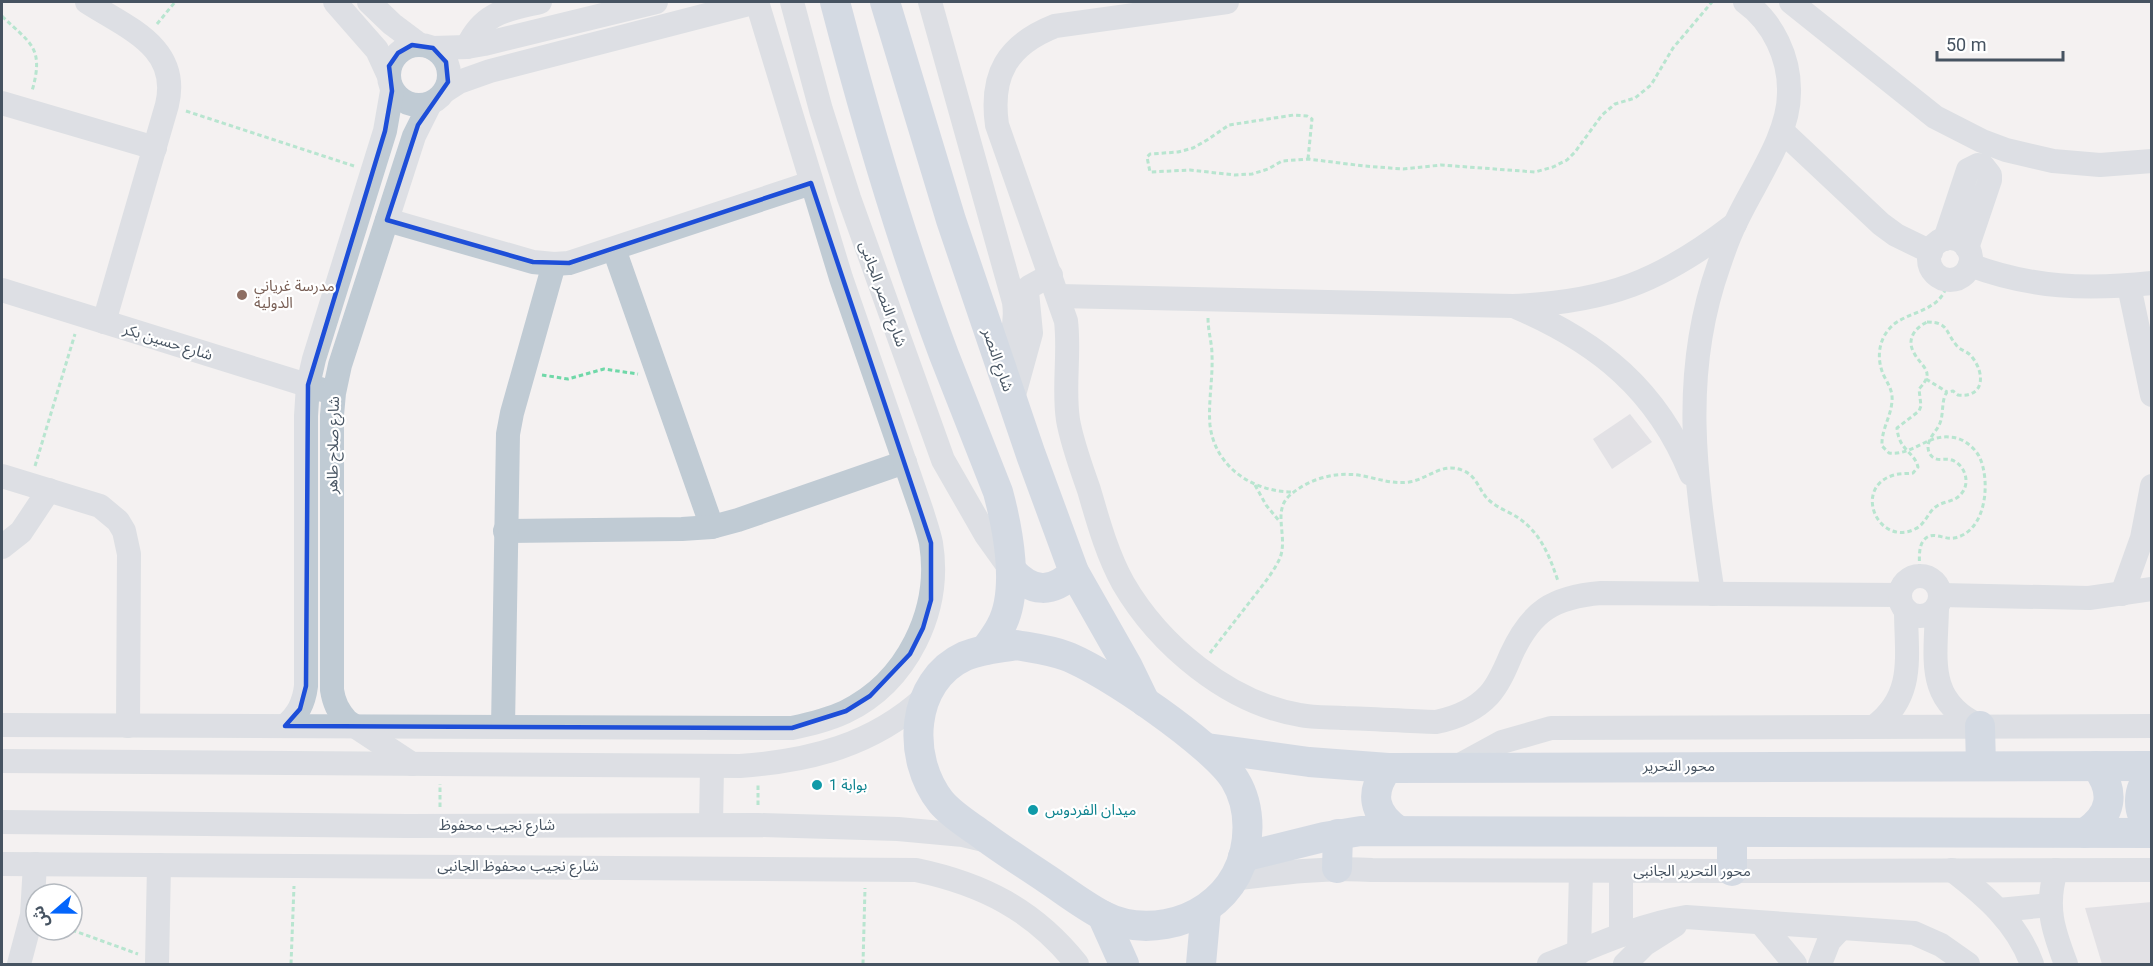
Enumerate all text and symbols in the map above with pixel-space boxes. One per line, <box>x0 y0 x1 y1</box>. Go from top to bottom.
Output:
scale bar <box>1937 24 2063 62</box>
text: 50 m <box>1946 34 1986 55</box>
street label: شارع النصر الجانبى <box>853 239 911 351</box>
place label: مدرسة غرياني الدولية <box>254 277 335 312</box>
marker: مدرسة غرياني الدولية <box>235 288 249 302</box>
street label: شارع حسين بكر <box>119 320 215 367</box>
street label: شارع النصر <box>976 325 1017 395</box>
street label: شارع صلاح طاهر <box>323 396 346 495</box>
street label: محور التحرير <box>1642 757 1715 775</box>
place label: بوابة 1 <box>829 776 867 794</box>
marker: بوابة 1 <box>810 778 824 792</box>
place label: ميدان الفردوس <box>1045 801 1136 819</box>
marker: ميدان الفردوس <box>1026 803 1040 817</box>
street label: شارع نجيب محفوظ <box>439 816 555 837</box>
street label: شارع نجيب محفوظ الجانبى <box>437 857 599 878</box>
street label: محور التحرير الجانبى <box>1633 862 1751 880</box>
north arrow <box>24 882 84 942</box>
text: ش <box>28 903 53 931</box>

